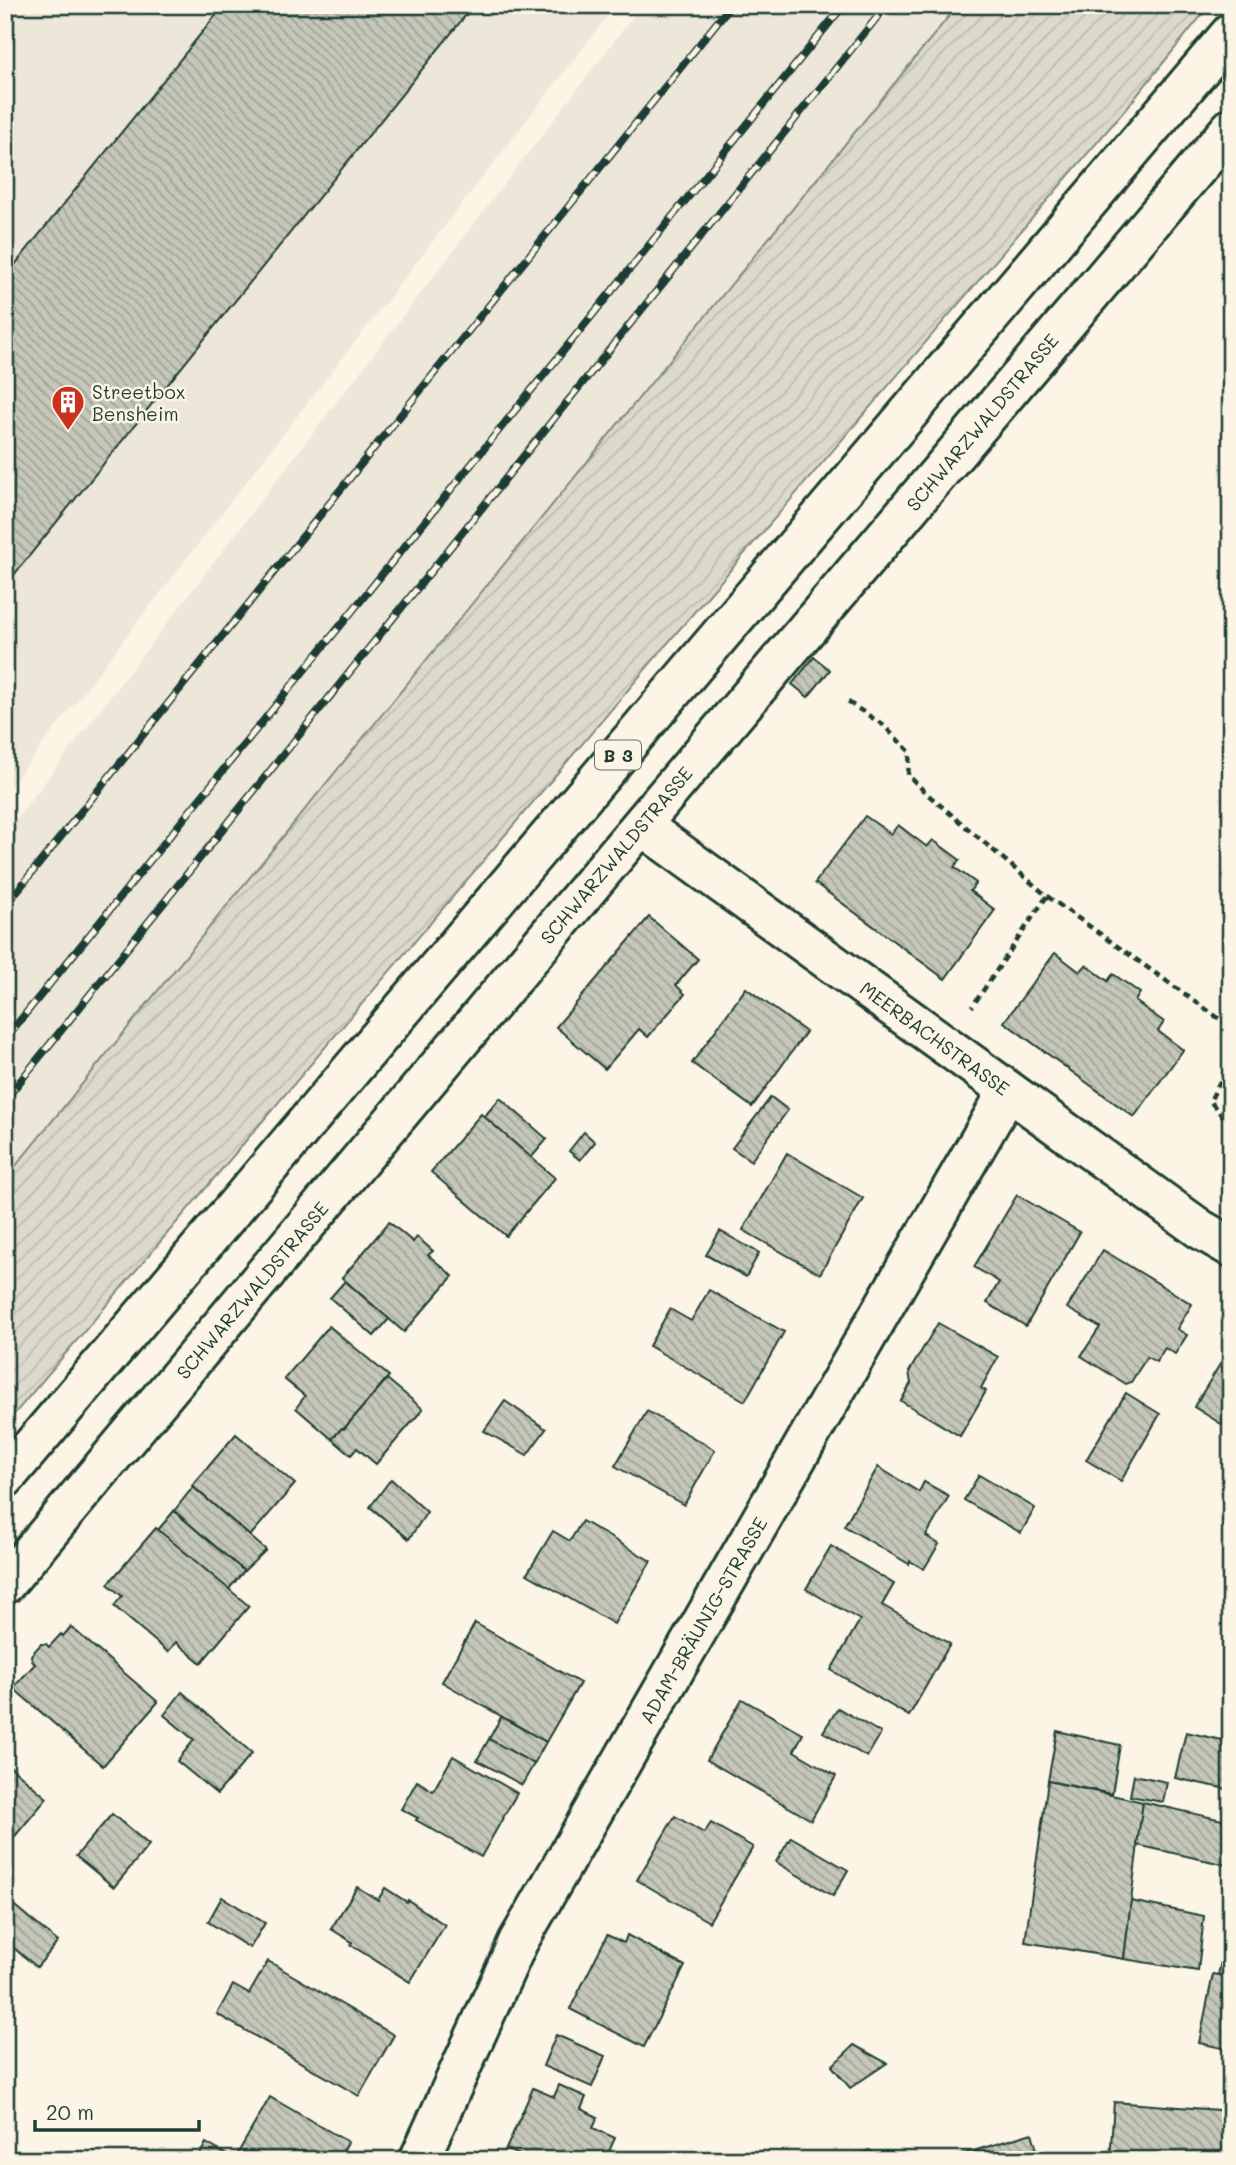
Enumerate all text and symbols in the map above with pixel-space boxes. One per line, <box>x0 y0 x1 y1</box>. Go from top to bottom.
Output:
street label: SCHWARZWALDSTRASSE <box>900 328 1064 516</box>
place label: Streetbox Bensheim <box>92 379 186 426</box>
building icon: Streetbox Bensheim <box>49 383 87 432</box>
road number: B 3 <box>595 740 641 770</box>
street label: SCHWARZWALDSTRASSE <box>534 761 698 949</box>
street label: MEERBACHSTRASSE <box>855 975 1015 1101</box>
street label: SCHWARZWALDSTRASSE <box>170 1196 334 1384</box>
street label: ADAM-BRÄUNIG-STRASSE <box>634 1512 773 1728</box>
scale bar <box>35 2088 200 2132</box>
text: 20 m <box>46 2098 94 2125</box>

